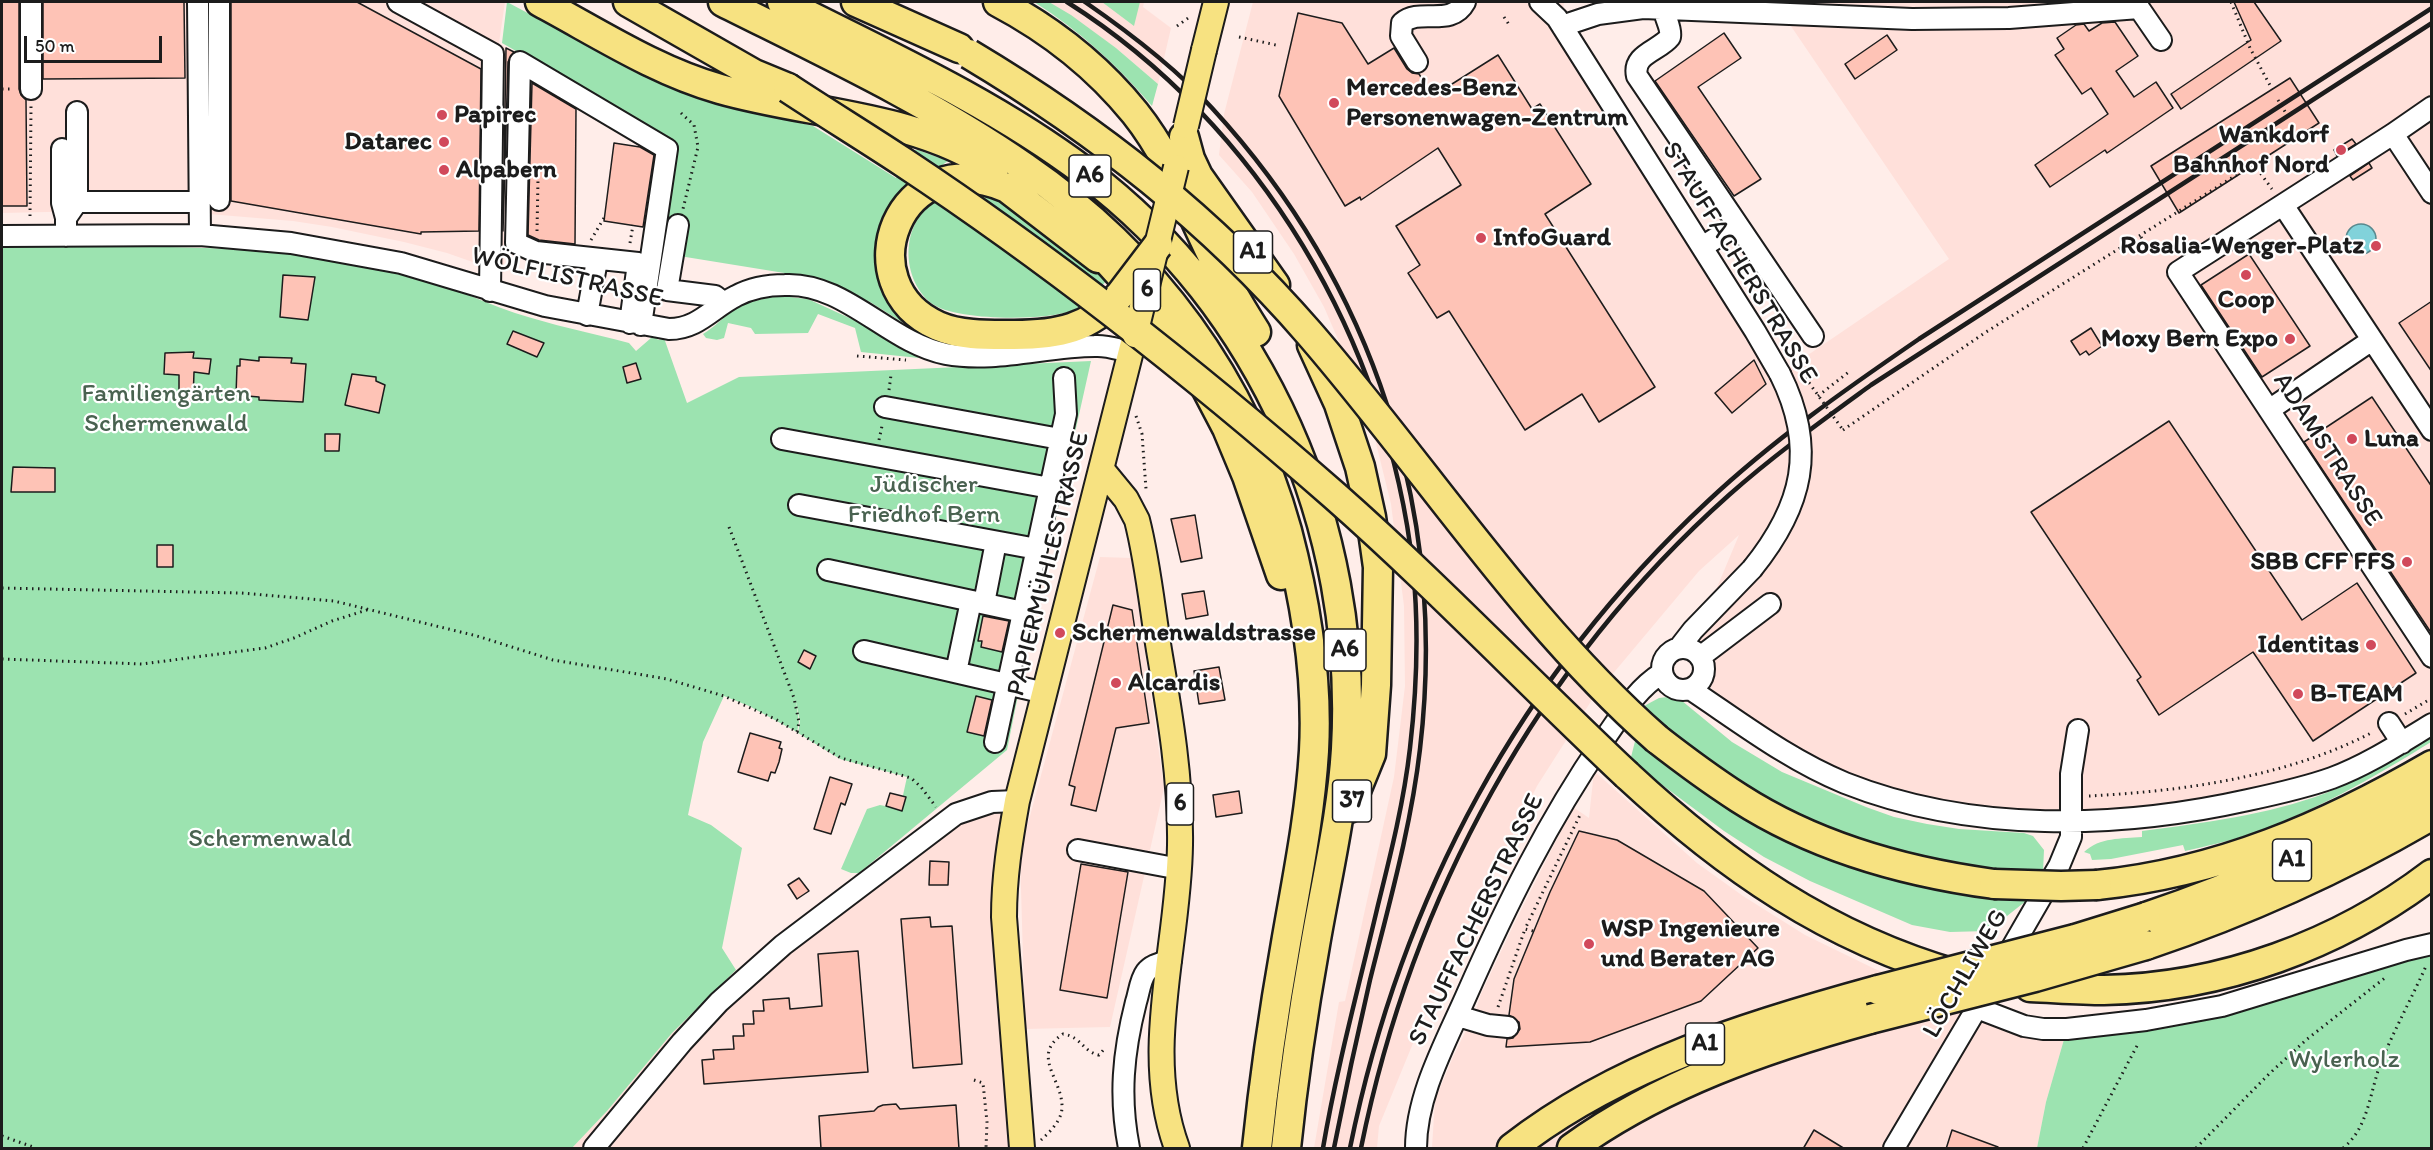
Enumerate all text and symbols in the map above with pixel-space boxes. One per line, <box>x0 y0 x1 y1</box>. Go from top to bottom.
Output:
scale bar <box>27 24 165 62</box>
text: 50 m <box>35 35 75 57</box>
place label: Mercedes-Benz Personenwagen-Zentrum <box>1346 72 1628 134</box>
marker: Mercedes-Benz Personenwagen-Zentrum <box>1327 96 1341 110</box>
place label: Papirec <box>454 99 536 131</box>
marker: Papirec <box>435 108 449 122</box>
place label: Wankdorf Bahnhof Nord <box>2173 119 2329 180</box>
place label: Datarec <box>344 126 432 158</box>
marker: Datarec <box>437 135 451 149</box>
street label: STAUFFACHERSTRASSE <box>1655 137 1823 389</box>
marker: Wankdorf Bahnhof Nord <box>2334 143 2348 157</box>
place label: Alpabern <box>456 154 556 186</box>
road number: A6 <box>1069 155 1111 197</box>
marker: Alpabern <box>437 163 451 177</box>
place label: InfoGuard <box>1493 222 1611 254</box>
place label: Rosalia-Wenger-Platz <box>2120 230 2364 262</box>
road number: A1 <box>1234 231 1272 273</box>
marker: InfoGuard <box>1474 231 1488 245</box>
marker: Rosalia-Wenger-Platz <box>2369 239 2383 253</box>
street label: WÖLFLISTRASSE <box>468 241 666 315</box>
marker: Coop <box>2239 268 2253 282</box>
road number: 6 <box>1134 269 1160 311</box>
place label: Coop <box>2218 284 2274 316</box>
place label: Moxy Bern Expo <box>2101 323 2278 355</box>
marker: Moxy Bern Expo <box>2283 332 2297 346</box>
street label: ADAMSTRASSE <box>2266 367 2388 533</box>
park label: Familiengärten Schermenwald <box>81 378 251 440</box>
place label: Luna <box>2364 423 2419 455</box>
street label: PAPIERMÜHLESTRASSE <box>1001 429 1097 699</box>
marker: Luna <box>2345 432 2359 446</box>
park label: Jüdischer Friedhof Bern <box>848 469 1000 530</box>
place label: SBB CFF FFS <box>2250 546 2395 578</box>
marker: SBB CFF FFS <box>2400 555 2414 569</box>
place label: Schermenwaldstrasse <box>1072 617 1316 649</box>
marker: Schermenwaldstrasse <box>1053 626 1067 640</box>
road number: A6 <box>1324 629 1366 671</box>
place label: Identitas <box>2258 629 2359 661</box>
marker: Identitas <box>2364 638 2378 652</box>
place label: Alcardis <box>1128 667 1220 699</box>
marker: Alcardis <box>1109 676 1123 690</box>
place label: B-TEAM <box>2310 678 2403 710</box>
marker: B-TEAM <box>2291 687 2305 701</box>
road number: 37 <box>1332 780 1372 822</box>
road number: 6 <box>1166 783 1194 825</box>
street label: STAUFFACHERSTRASSE <box>1402 789 1552 1051</box>
park label: Schermenwald <box>188 823 352 855</box>
road number: A1 <box>2272 839 2312 881</box>
street label: LÖCHLIWEG <box>1917 904 2015 1044</box>
place label: WSP Ingenieure und Berater AG <box>1601 913 1780 975</box>
marker: WSP Ingenieure und Berater AG <box>1582 937 1596 951</box>
road number: A1 <box>1686 1023 1724 1065</box>
park label: Wylerholz <box>2289 1044 2399 1076</box>

